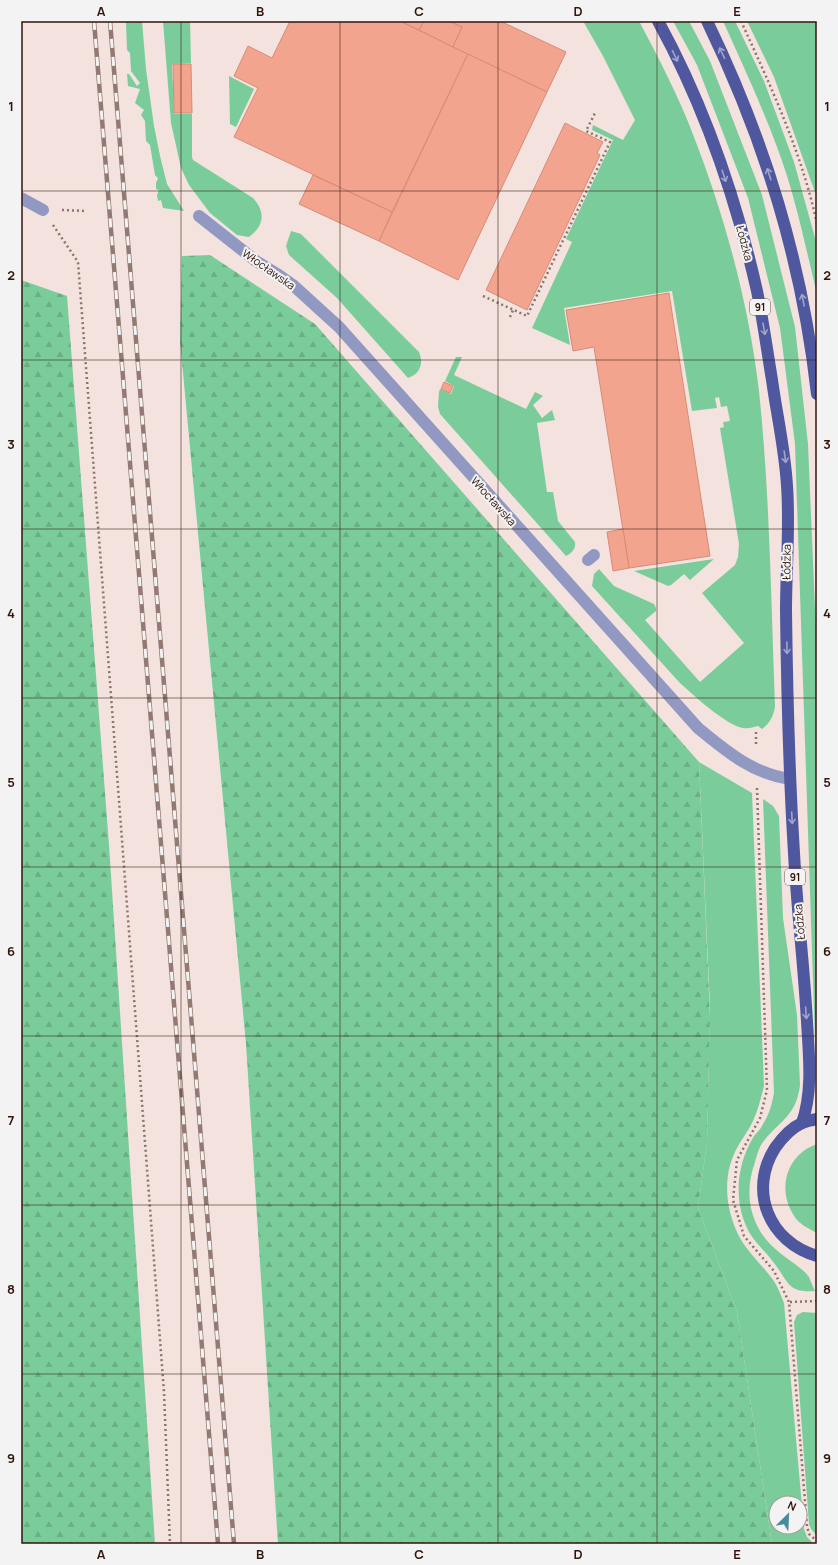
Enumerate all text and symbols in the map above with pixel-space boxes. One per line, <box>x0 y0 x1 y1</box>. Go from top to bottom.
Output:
text: A <box>97 2 106 20</box>
text: B <box>256 2 264 20</box>
text: C <box>414 2 424 20</box>
text: D <box>573 2 583 20</box>
text: E <box>733 2 741 20</box>
one-way arrow <box>718 48 725 60</box>
one-way arrow <box>672 50 679 62</box>
text: 1 <box>8 97 14 115</box>
text: 1 <box>824 97 830 115</box>
one-way arrow <box>765 169 773 181</box>
one-way arrow <box>721 170 729 182</box>
street label: Łódzka <box>733 224 757 262</box>
street label: Włocławska <box>240 245 298 293</box>
text: 2 <box>7 266 15 284</box>
text: 2 <box>823 266 831 284</box>
one-way arrow <box>798 294 806 307</box>
road number: 91 <box>750 299 770 315</box>
one-way arrow <box>760 322 768 335</box>
text: 3 <box>7 435 15 453</box>
text: 3 <box>823 435 831 453</box>
one-way arrow <box>781 450 789 463</box>
street label: Włocławska <box>468 473 520 529</box>
street label: Łódzka <box>778 544 794 580</box>
text: 4 <box>7 604 15 622</box>
text: 4 <box>823 604 831 622</box>
one-way arrow <box>783 641 791 654</box>
text: 5 <box>7 773 15 791</box>
text: 5 <box>823 773 831 791</box>
one-way arrow <box>788 811 796 824</box>
road number: 91 <box>785 869 805 885</box>
street label: Łódzka <box>790 903 808 941</box>
text: 6 <box>7 942 15 960</box>
text: 6 <box>823 942 831 960</box>
one-way arrow <box>803 1006 810 1019</box>
text: 7 <box>8 1111 15 1129</box>
text: 7 <box>824 1111 831 1129</box>
text: 8 <box>7 1280 15 1298</box>
text: 8 <box>823 1280 831 1298</box>
text: 9 <box>7 1449 15 1467</box>
text: 9 <box>823 1449 831 1467</box>
north arrow <box>768 1495 808 1535</box>
text: N <box>786 1497 799 1514</box>
text: A <box>97 1545 106 1563</box>
text: B <box>256 1545 264 1563</box>
text: C <box>414 1545 424 1563</box>
text: D <box>573 1545 583 1563</box>
text: E <box>733 1545 741 1563</box>

